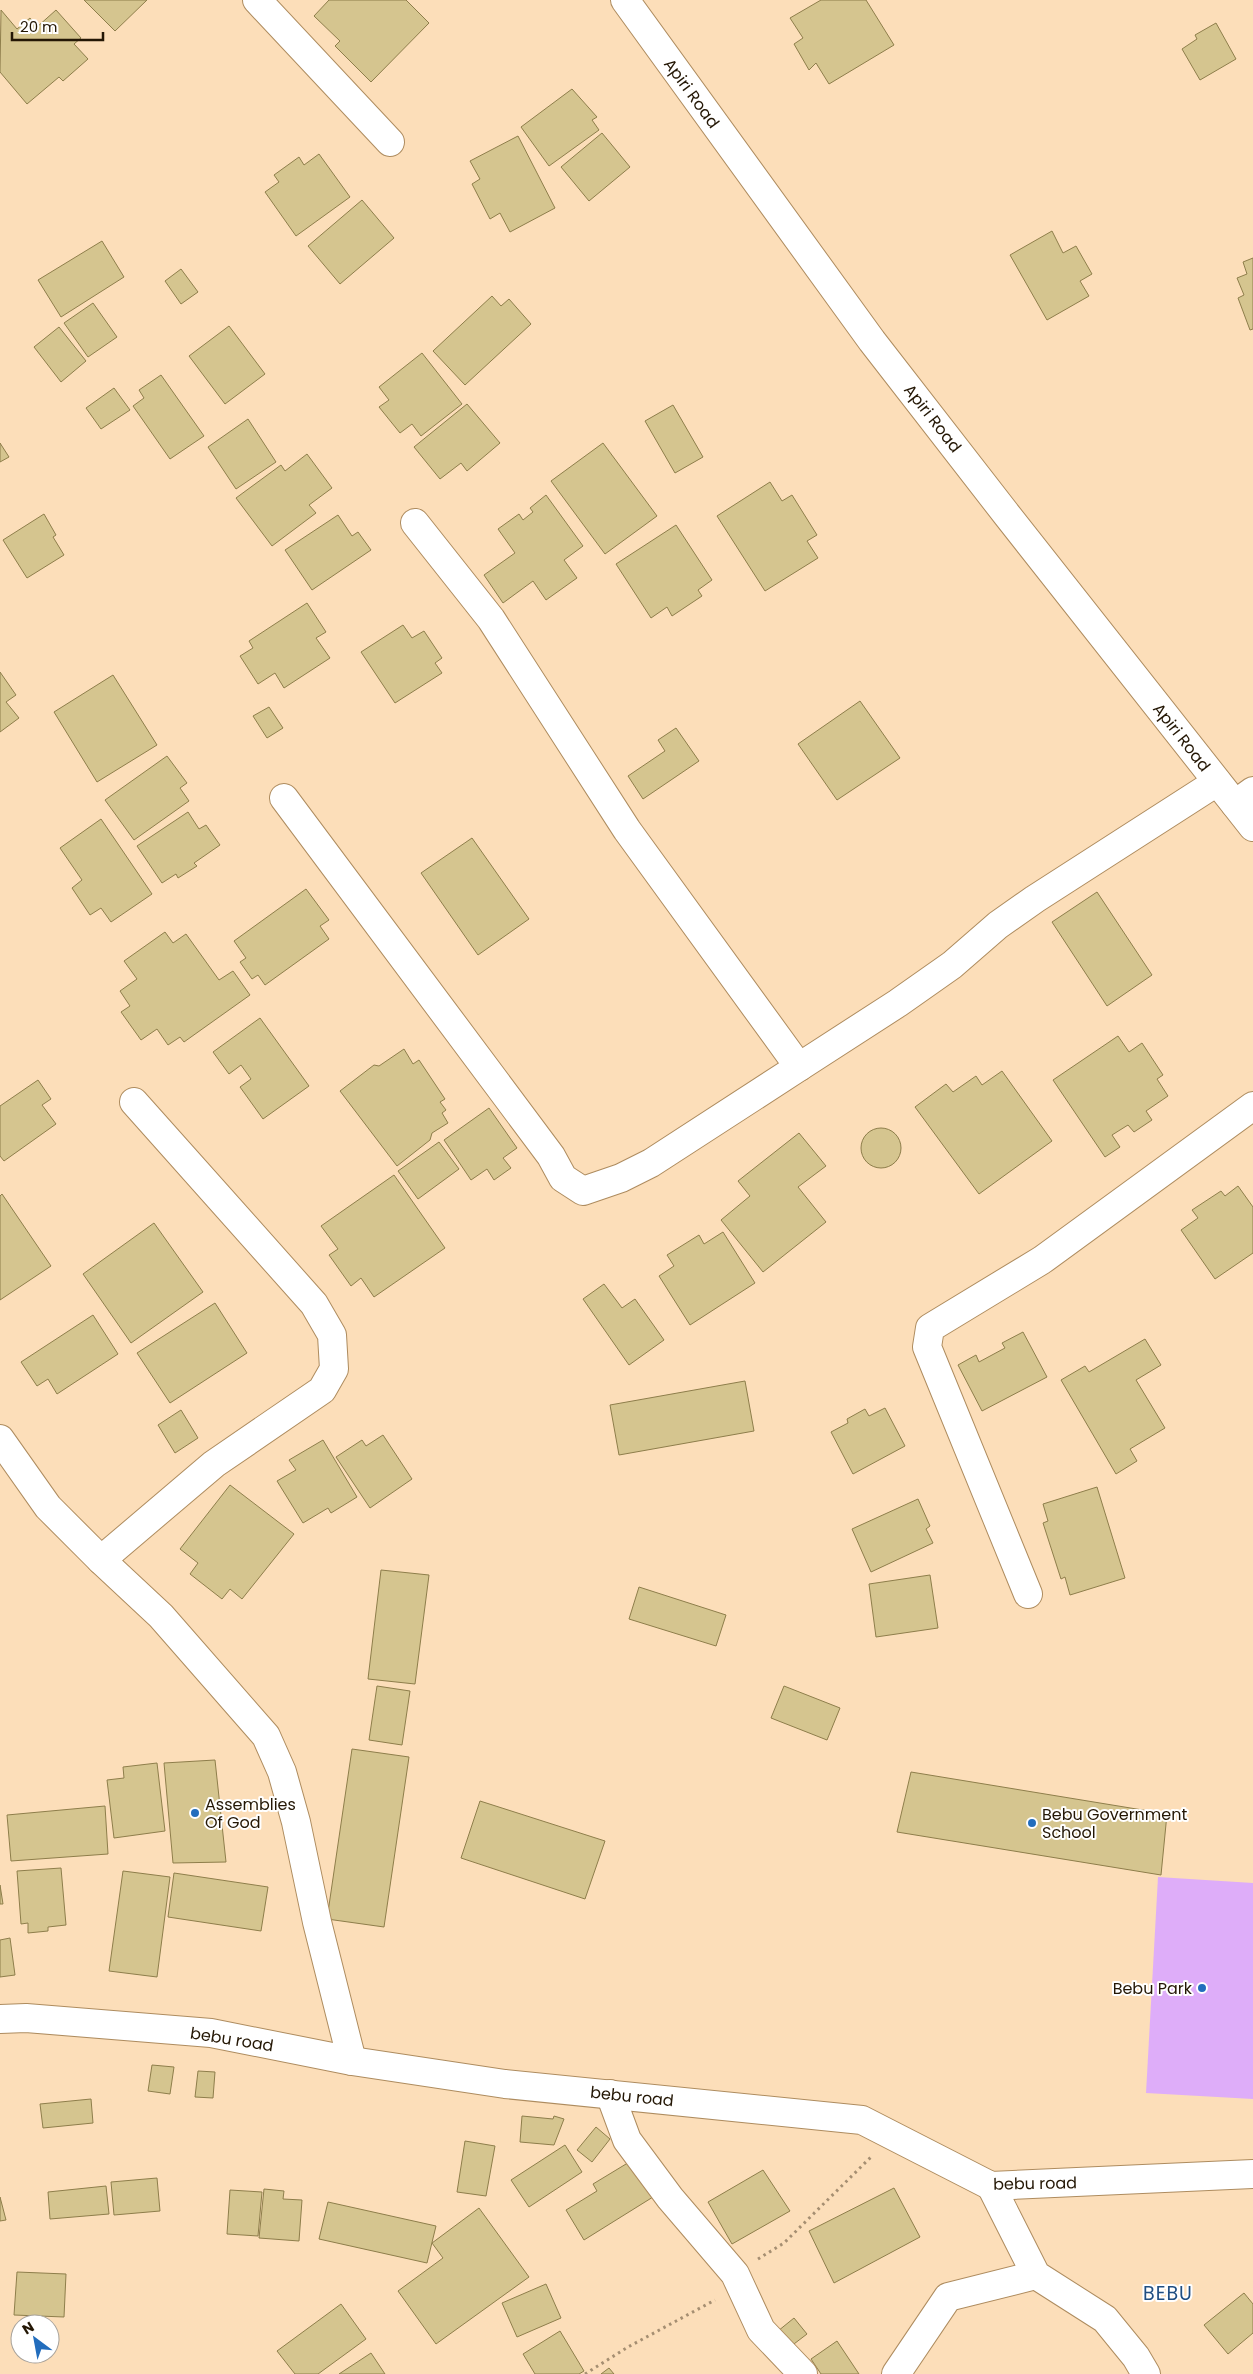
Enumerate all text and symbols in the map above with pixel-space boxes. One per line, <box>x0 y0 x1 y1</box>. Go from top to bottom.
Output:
scale bar <box>12 10 104 42</box>
text: 20 m <box>20 16 58 37</box>
street label: Apiri Road <box>658 54 725 133</box>
street label: Apiri Road <box>899 379 967 457</box>
street label: Apiri Road <box>1148 698 1216 776</box>
place label: Assemblies Of God <box>205 1793 296 1834</box>
place label: Bebu Government School <box>1042 1803 1187 1844</box>
marker: Assemblies Of God <box>189 1807 201 1819</box>
marker: Bebu Government School <box>1026 1817 1038 1829</box>
place label: Bebu Park <box>1113 1977 1193 2000</box>
marker: Bebu Park <box>1196 1982 1208 1994</box>
street label: bebu road <box>189 2022 275 2057</box>
street label: bebu road <box>589 2081 675 2112</box>
street label: bebu road <box>993 2171 1077 2196</box>
district label: BEBU <box>1143 2280 1193 2307</box>
north arrow <box>10 2314 60 2364</box>
text: N <box>18 2317 38 2339</box>

